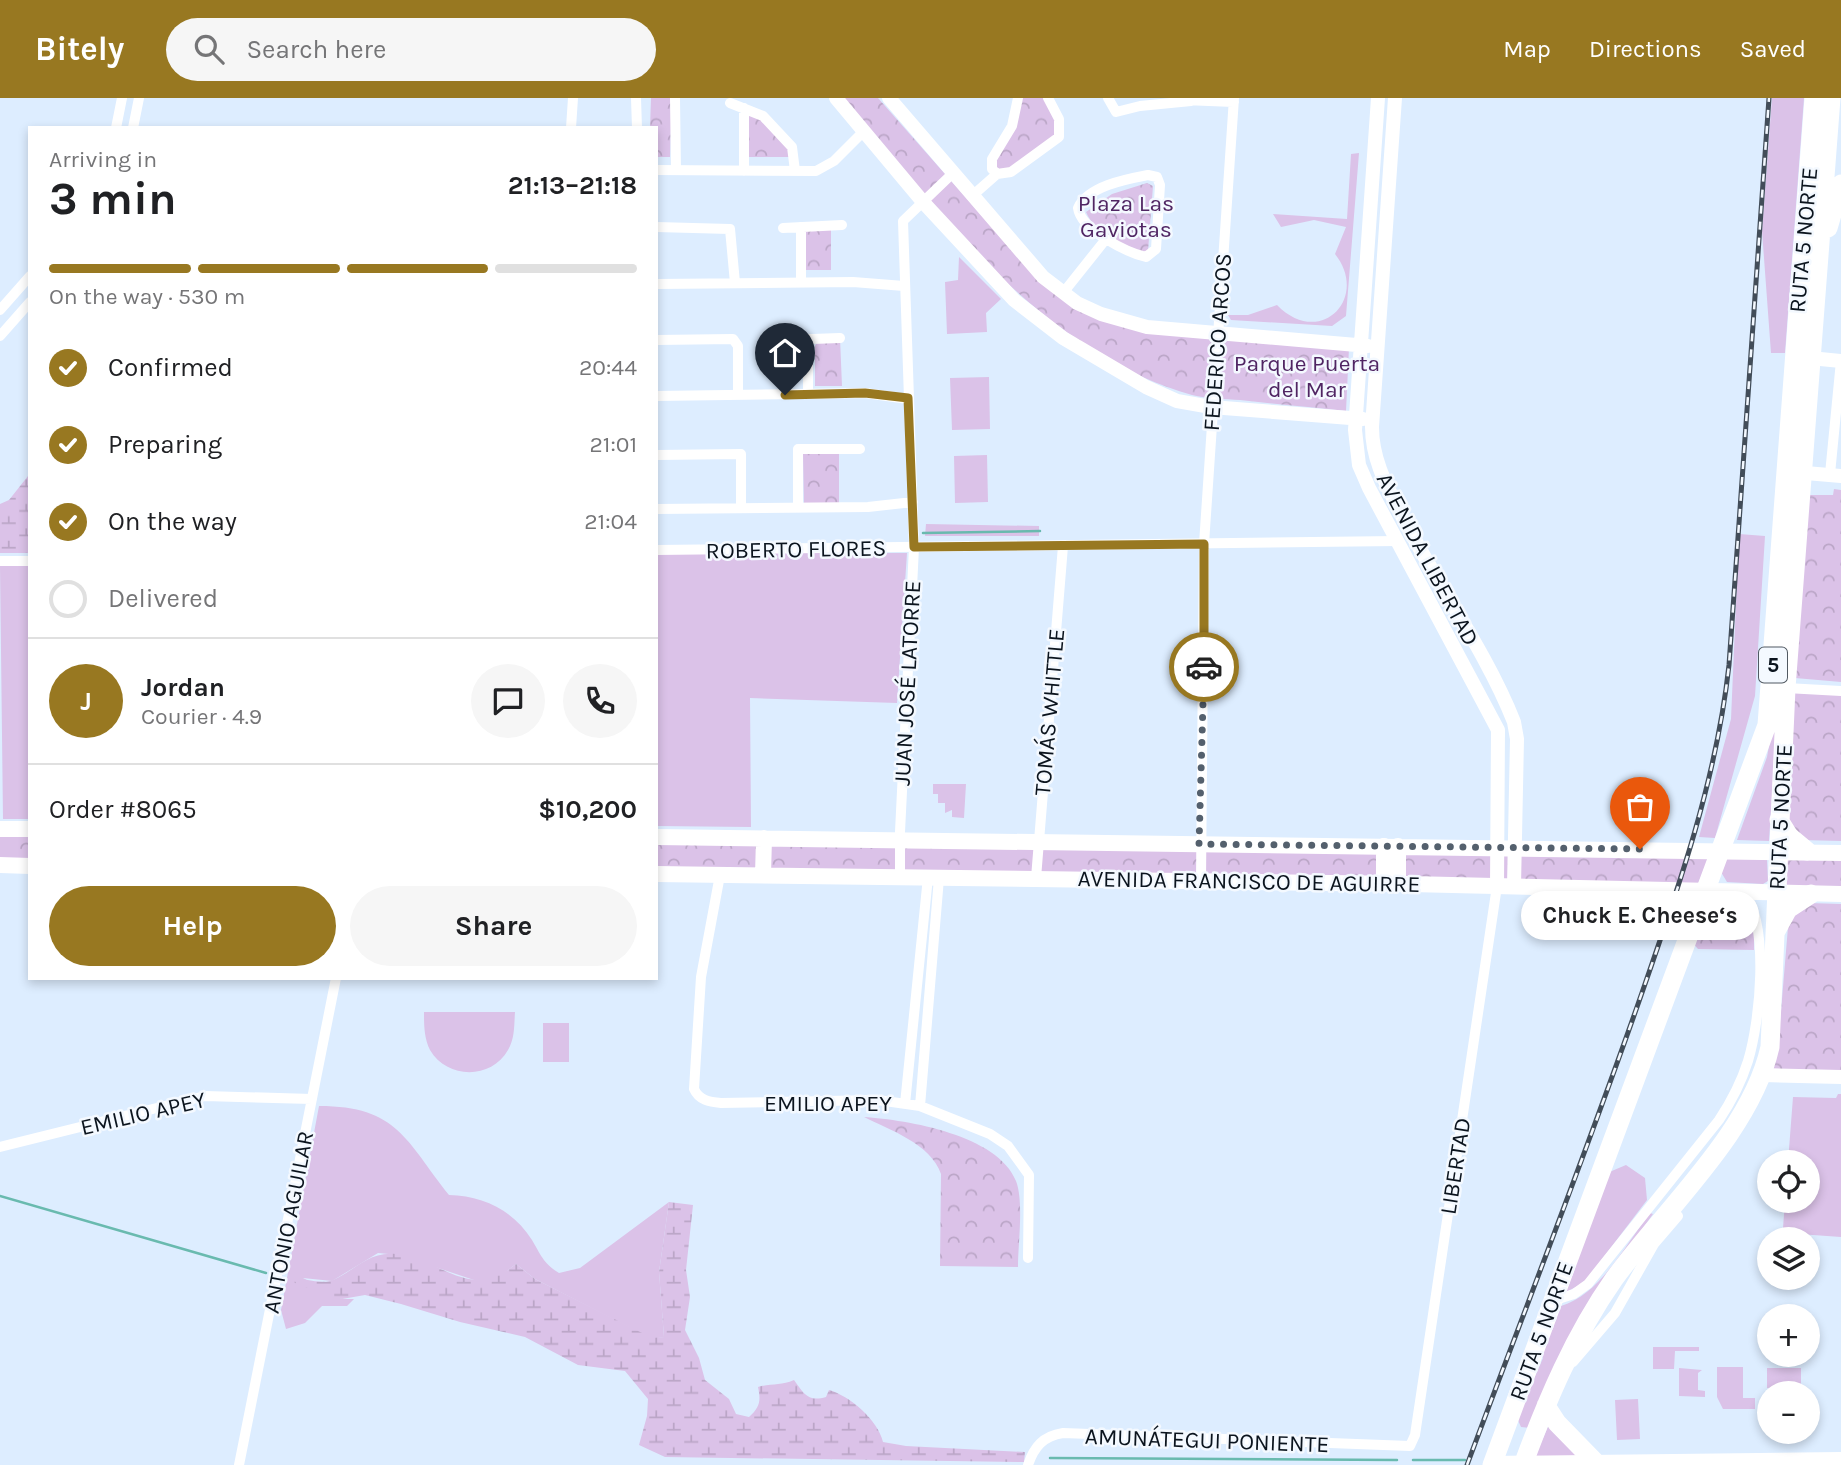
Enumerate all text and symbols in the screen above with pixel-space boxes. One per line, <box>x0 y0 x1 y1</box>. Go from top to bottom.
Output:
search box <box>166 18 656 81</box>
text: Bitely <box>35 30 124 68</box>
icon: search <box>190 30 228 68</box>
text: Search here <box>246 34 386 65</box>
text: Map <box>1503 35 1551 63</box>
text: Directions <box>1589 35 1702 63</box>
text: Saved <box>1740 35 1806 63</box>
text: Arriving in <box>49 146 157 173</box>
street label: RUTA 5 NORTE <box>1784 166 1823 314</box>
text: 21:13–21:18 <box>508 170 637 201</box>
text: 3 min <box>49 172 177 226</box>
park label: Plaza Las Gaviotas <box>1078 190 1174 243</box>
street label: FEDERICO ARCOS <box>1198 252 1237 432</box>
text: On the way · 530 m <box>49 283 245 310</box>
pin <box>755 323 815 395</box>
icon: home <box>766 334 804 372</box>
icon: check <box>49 349 87 387</box>
park label: Parque Puerta del Mar <box>1234 350 1380 403</box>
text: Confirmed <box>108 352 233 383</box>
text: 20:44 <box>579 354 637 381</box>
icon: check <box>49 426 87 464</box>
text: Preparing <box>108 429 222 460</box>
text: 21:01 <box>590 431 637 458</box>
street label: AVENIDA LIBERTAD <box>1371 468 1485 650</box>
icon: check <box>49 503 87 541</box>
text: On the way <box>108 506 237 537</box>
text: 21:04 <box>584 508 637 535</box>
street label: ROBERTO FLORES <box>705 534 887 565</box>
street label: JUAN JOSÉ LATORRE <box>889 580 926 786</box>
text: Delivered <box>108 583 218 614</box>
street label: TOMÁS WHITTLE <box>1029 627 1070 797</box>
courier <box>1169 632 1239 702</box>
icon: car <box>1185 648 1223 686</box>
road number: 5 <box>1759 648 1787 682</box>
button: chat <box>471 664 545 738</box>
button: phone <box>563 664 637 738</box>
text: Jordan <box>141 672 225 703</box>
text: J <box>80 686 92 717</box>
text: Courier · 4.9 <box>141 703 262 730</box>
street label: RUTA 5 NORTE <box>1763 743 1798 891</box>
pin <box>1610 777 1670 849</box>
icon: bag <box>1621 788 1659 826</box>
text: Order #8065 <box>49 794 197 825</box>
text: $10,200 <box>538 794 637 825</box>
street label: AVENIDA FRANCISCO DE AGUIRRE <box>1078 865 1420 898</box>
button: Help <box>49 886 336 966</box>
button: Share <box>350 886 637 966</box>
callout: Chuck E. Cheese‘s <box>1521 891 1759 940</box>
text: Chuck E. Cheese‘s <box>1542 902 1738 929</box>
street label: EMILIO APEY <box>78 1086 209 1141</box>
street label: EMILIO APEY <box>764 1090 892 1117</box>
street label: LIBERTAD <box>1435 1116 1476 1216</box>
street label: ANTONIO AGUILAR <box>258 1129 319 1316</box>
map controls <box>1757 1150 1820 1444</box>
button: locate <box>1757 1150 1820 1213</box>
button: layers <box>1757 1227 1820 1290</box>
street label: RUTA 5 NORTE <box>1504 1258 1579 1404</box>
button: + <box>1757 1304 1820 1367</box>
button: − <box>1757 1381 1820 1444</box>
street label: AMUNÁTEGUI PONIENTE <box>1084 1423 1330 1458</box>

